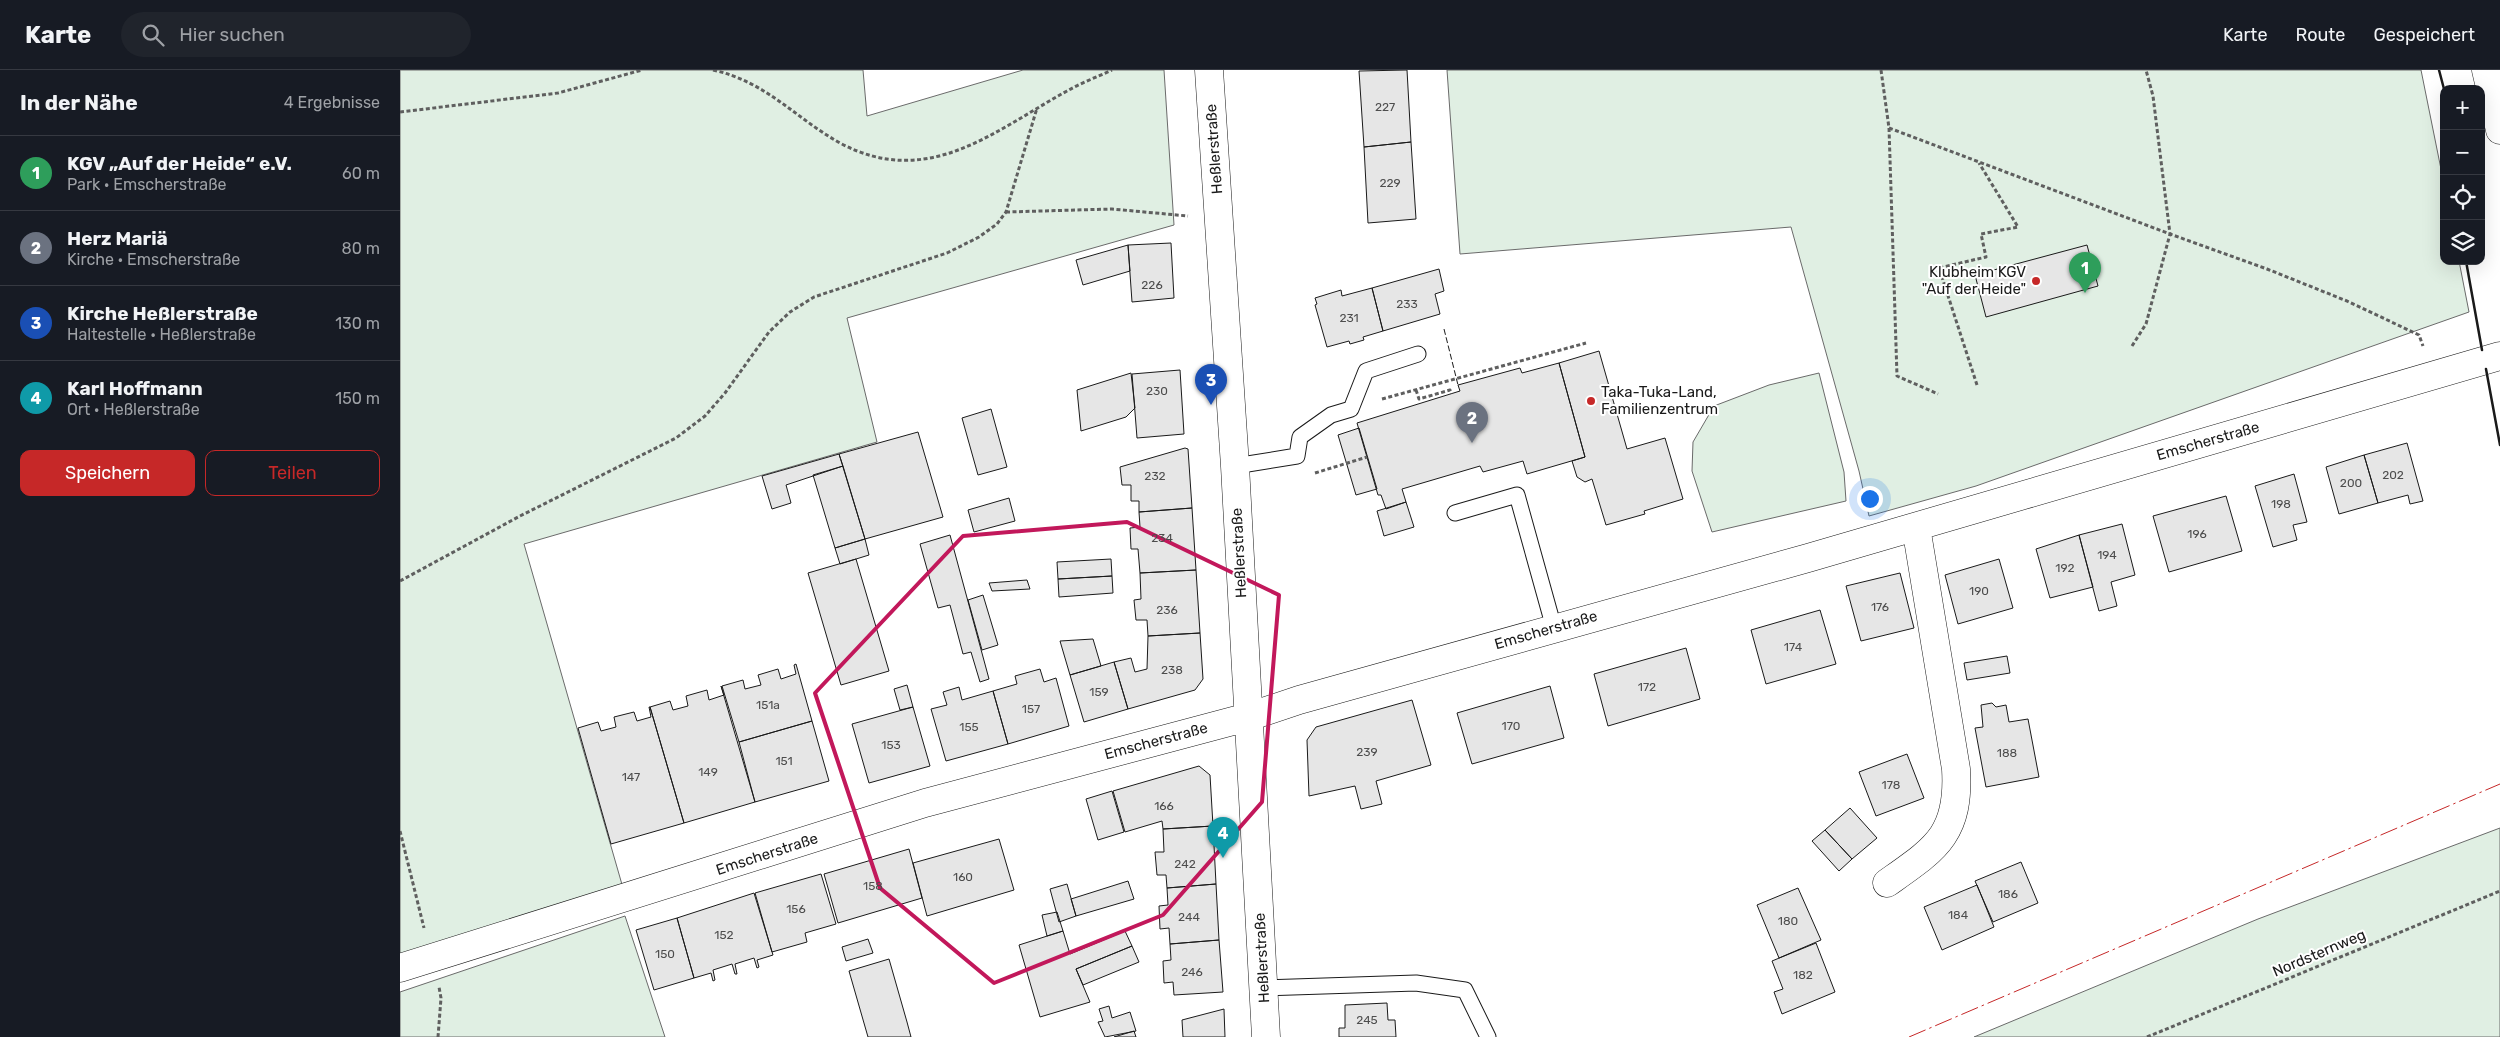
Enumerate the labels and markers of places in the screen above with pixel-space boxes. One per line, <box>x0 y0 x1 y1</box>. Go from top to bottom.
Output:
pin: 1 <box>2069 252 2101 293</box>
place label: Klubheim KGV "Auf der Heide" <box>1922 263 2026 298</box>
marker: Klubheim KGV "Auf der Heide" <box>2030 275 2042 287</box>
pin: 3 <box>1195 364 1227 405</box>
place label: Taka-Tuka-Land, Familienzentrum <box>1601 383 1718 418</box>
marker: Taka-Tuka-Land, Familienzentrum <box>1585 395 1597 407</box>
pin: 2 <box>1456 402 1488 443</box>
pin: 4 <box>1207 817 1239 858</box>

